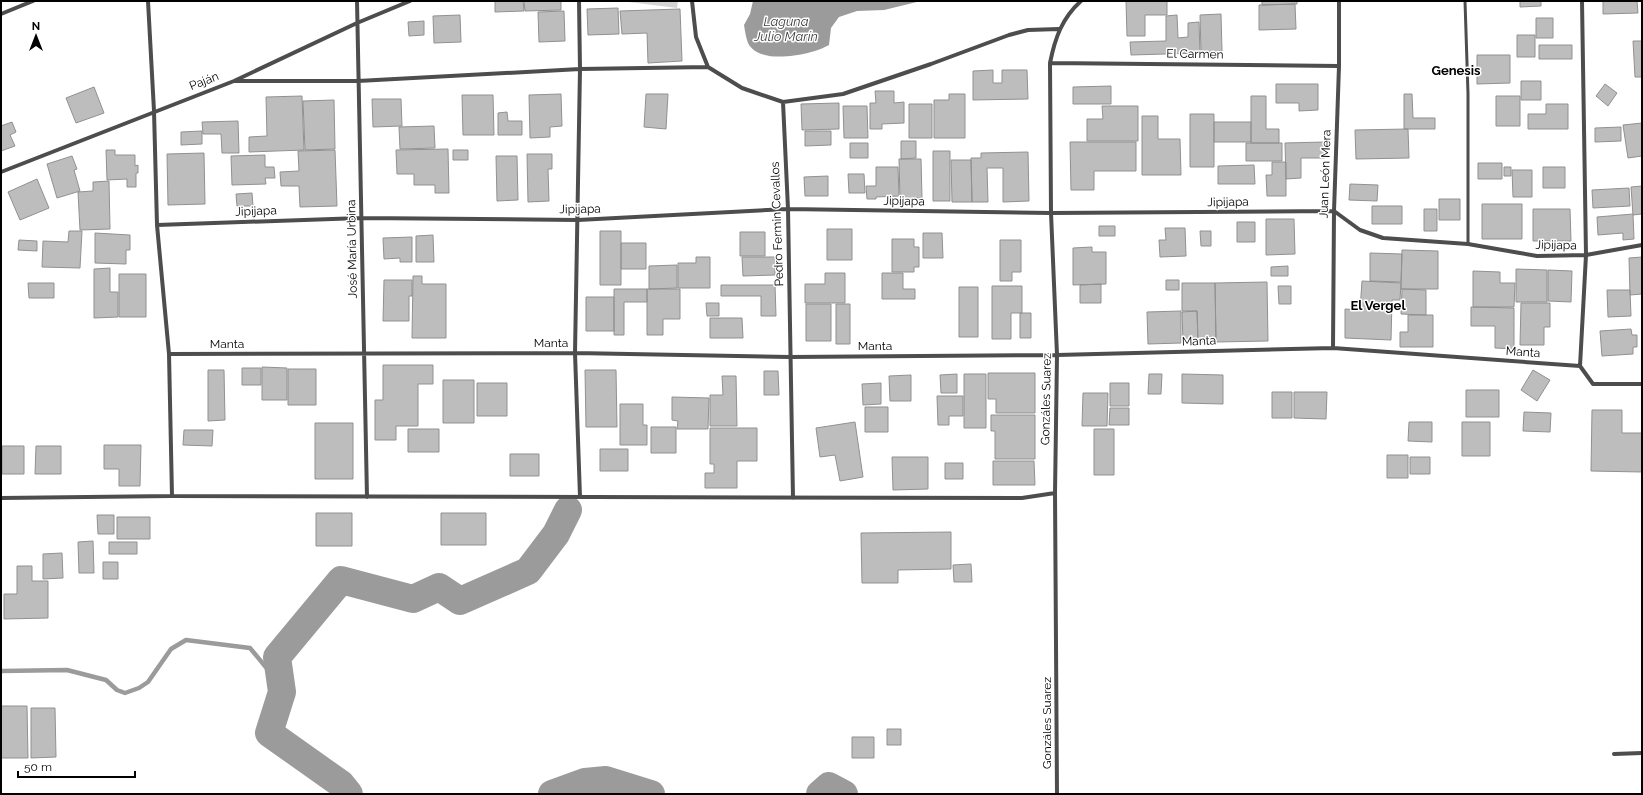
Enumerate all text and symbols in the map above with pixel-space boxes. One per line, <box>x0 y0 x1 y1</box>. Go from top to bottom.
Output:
water label: Laguna Julio Marín <box>753 14 818 44</box>
north arrow <box>16 16 56 56</box>
text: N <box>32 20 40 33</box>
street label: El Carmen <box>1166 47 1224 61</box>
district label: Genesis <box>1431 63 1481 78</box>
street label: Paján <box>187 69 221 93</box>
street label: Juan León Mera <box>1316 129 1334 219</box>
street label: Pedro Fermin Cevallos <box>768 161 786 287</box>
street label: Jipijapa <box>883 194 925 208</box>
street label: Jipijapa <box>1207 195 1249 209</box>
street label: José María Urbina <box>344 199 360 299</box>
street label: Jipijapa <box>559 202 601 216</box>
street label: Jipijapa <box>235 203 277 219</box>
street label: Jipijapa <box>1535 238 1577 252</box>
district label: El Vergel <box>1350 298 1406 313</box>
street label: Manta <box>1182 333 1216 349</box>
street label: Manta <box>534 336 568 350</box>
street label: Manta <box>210 337 244 351</box>
street label: Manta <box>858 339 892 353</box>
street label: Manta <box>1505 344 1541 360</box>
street label: Gonzáles Suarez <box>1038 353 1054 445</box>
street label: Gonzáles Suarez <box>1040 677 1054 769</box>
scale bar <box>18 753 135 779</box>
text: 50 m <box>24 760 52 774</box>

